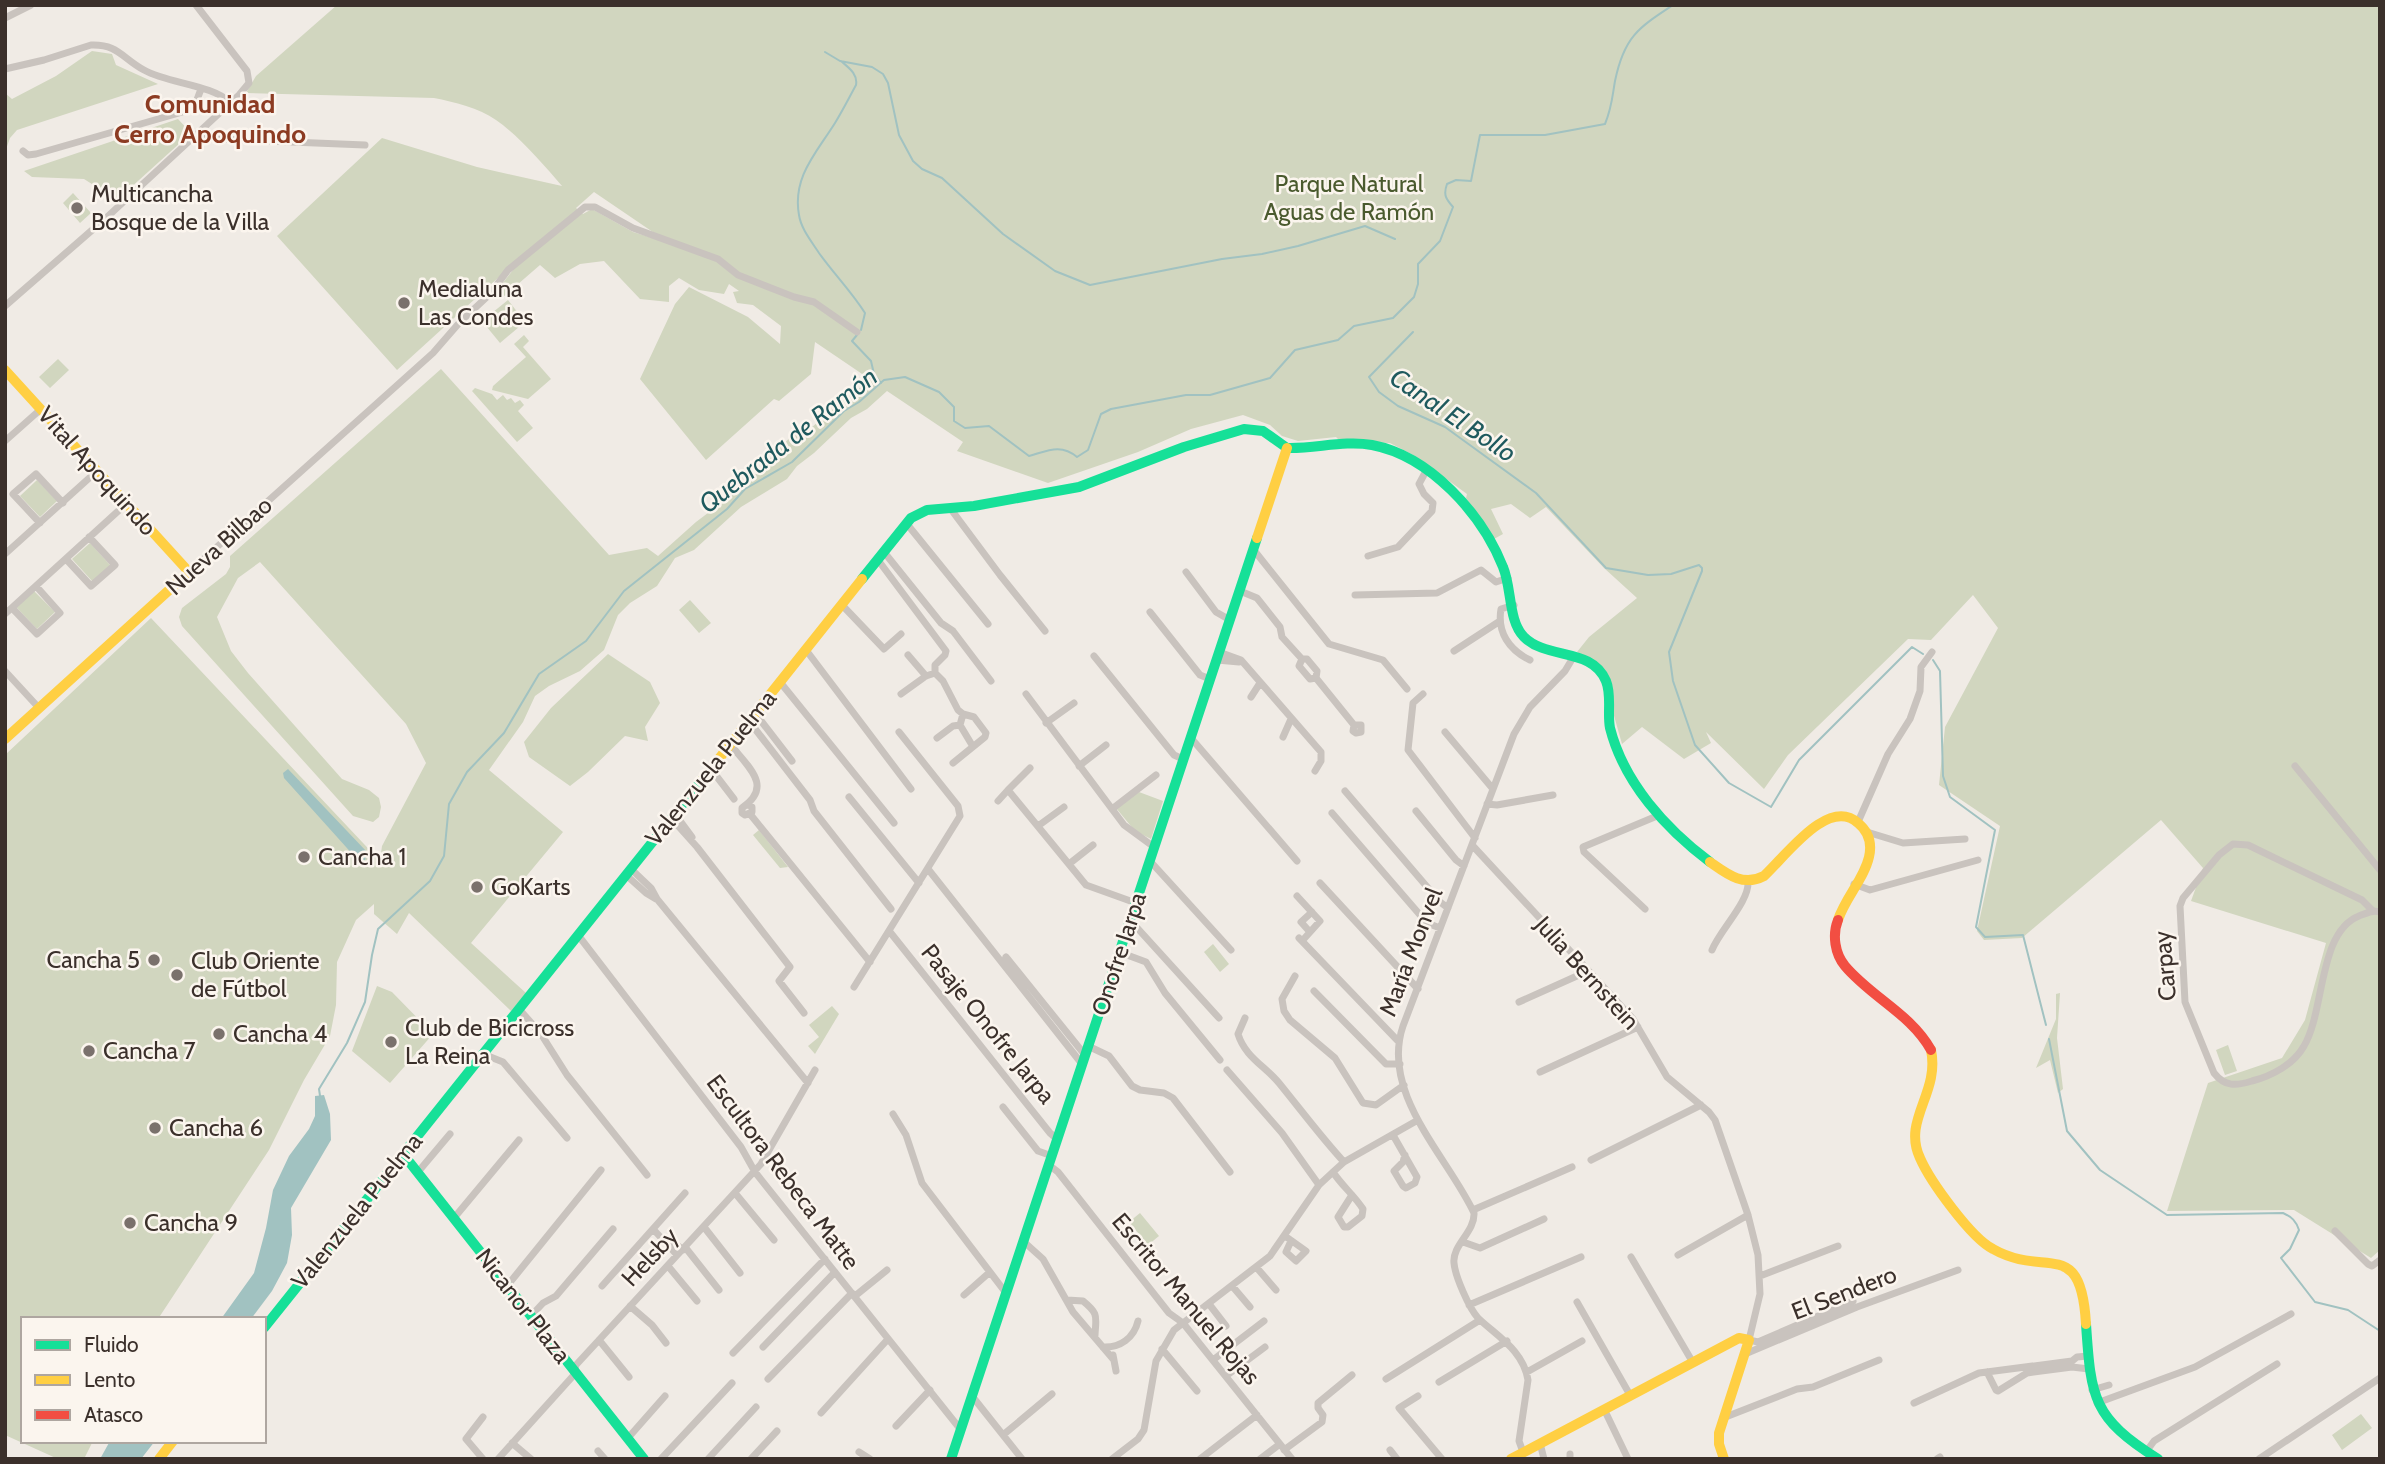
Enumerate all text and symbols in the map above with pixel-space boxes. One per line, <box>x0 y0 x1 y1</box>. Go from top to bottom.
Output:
district label: Comunidad Cerro Apoquindo <box>114 88 306 150</box>
park label: Parque Natural Aguas de Ramón <box>1264 169 1434 226</box>
place label: Multicancha Bosque de la Villa <box>91 179 270 236</box>
marker: Multicancha Bosque de la Villa <box>69 200 85 216</box>
place label: Medialuna Las Condes <box>418 274 534 331</box>
marker: Medialuna Las Condes <box>396 295 412 311</box>
water label: Quebrada de Ramón <box>692 360 884 520</box>
water label: Canal El Bollo <box>1384 361 1522 469</box>
street label: Vital Apoquindo <box>32 400 163 541</box>
street label: Nueva Bilbao <box>160 490 278 601</box>
street label: Valenzuela Puelma <box>639 684 783 851</box>
place label: Cancha 1 <box>318 842 406 871</box>
marker: Cancha 1 <box>296 849 312 865</box>
place label: GoKarts <box>491 872 571 901</box>
marker: GoKarts <box>469 879 485 895</box>
street label: María Monvel <box>1373 883 1448 1020</box>
street label: Onofre Jarpa <box>1085 888 1152 1019</box>
street label: Julia Bernstein <box>1528 909 1646 1035</box>
street label: Carpay <box>2147 930 2182 1002</box>
street label: Pasaje Onofre Jarpa <box>915 938 1062 1110</box>
place label: Cancha 5 <box>46 945 140 974</box>
place label: Club Oriente de Fútbol <box>191 946 320 1003</box>
marker: Cancha 5 <box>146 952 162 968</box>
marker: Club Oriente de Fútbol <box>169 967 185 983</box>
place label: Club de Bicicross La Reina <box>405 1013 574 1070</box>
place label: Cancha 4 <box>233 1019 328 1048</box>
marker: Cancha 4 <box>211 1026 227 1042</box>
marker: Club de Bicicross La Reina <box>383 1034 399 1050</box>
place label: Cancha 7 <box>103 1036 196 1065</box>
marker: Cancha 7 <box>81 1043 97 1059</box>
street label: Escultora Rebeca Matte <box>701 1069 866 1275</box>
place label: Cancha 6 <box>169 1113 263 1142</box>
marker: Cancha 6 <box>147 1120 163 1136</box>
street label: Valenzuela Puelma <box>285 1127 429 1294</box>
street label: Escritor Manuel Rojas <box>1106 1207 1267 1390</box>
place label: Cancha 9 <box>144 1208 238 1237</box>
marker: Cancha 9 <box>122 1215 138 1231</box>
street label: Helsby <box>615 1221 684 1292</box>
street label: Nicanor Plaza <box>470 1243 577 1369</box>
street label: El Sendero <box>1787 1259 1900 1326</box>
legend <box>21 1317 266 1443</box>
text: Fluido <box>84 1332 139 1357</box>
text: Lento <box>84 1367 135 1392</box>
text: Atasco <box>84 1402 143 1427</box>

